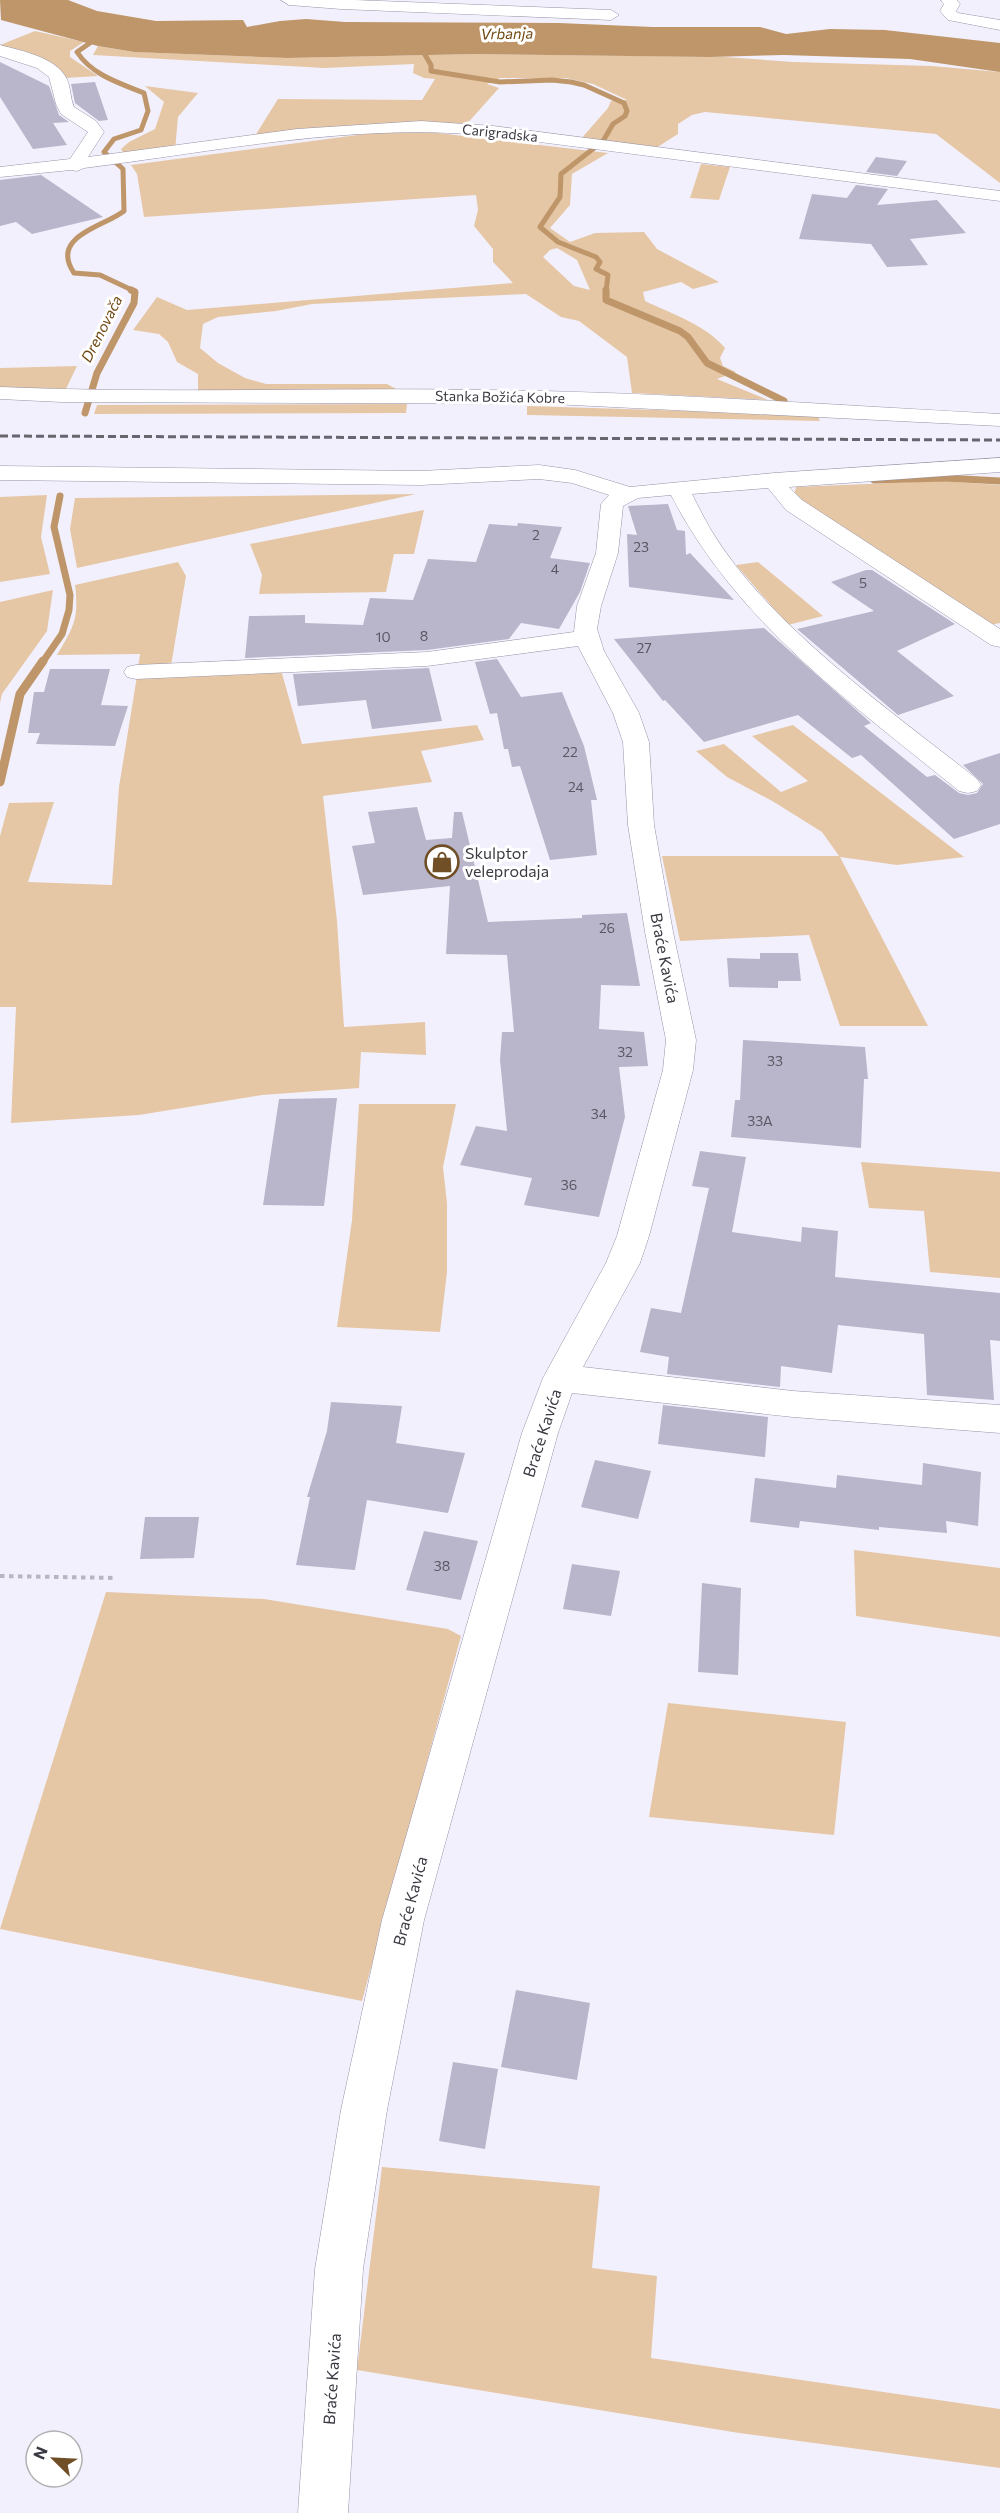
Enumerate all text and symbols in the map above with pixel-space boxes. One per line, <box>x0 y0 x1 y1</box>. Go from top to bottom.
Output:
water label: Vrbanja <box>481 24 534 42</box>
street label: Carigradska <box>461 120 539 145</box>
water label: Drenovača <box>77 292 126 365</box>
street label: Stanka Božića Kobre <box>435 387 565 406</box>
house number: 2 <box>532 526 540 543</box>
house number: 23 <box>633 538 649 555</box>
house number: 4 <box>551 560 560 577</box>
house number: 5 <box>859 574 867 591</box>
house number: 8 <box>420 627 428 644</box>
house number: 10 <box>375 628 391 645</box>
house number: 27 <box>636 639 652 656</box>
house number: 22 <box>562 743 578 760</box>
house number: 24 <box>568 778 585 795</box>
place label: Skulptor veleprodaja <box>465 843 549 880</box>
shop icon: Skulptor veleprodaja <box>424 844 460 880</box>
street label: Braće Kavića <box>647 911 684 1005</box>
house number: 26 <box>599 919 615 936</box>
house number: 32 <box>617 1043 633 1060</box>
house number: 33 <box>767 1052 783 1069</box>
house number: 34 <box>591 1105 608 1122</box>
house number: 33A <box>747 1112 773 1129</box>
house number: 36 <box>561 1176 577 1193</box>
street label: Braće Kavića <box>518 1386 565 1479</box>
house number: 38 <box>434 1557 450 1574</box>
street label: Braće Kavića <box>388 1854 431 1948</box>
street label: Braće Kavića <box>319 2332 344 2425</box>
north arrow <box>24 2429 84 2489</box>
text: N <box>29 2443 51 2462</box>

